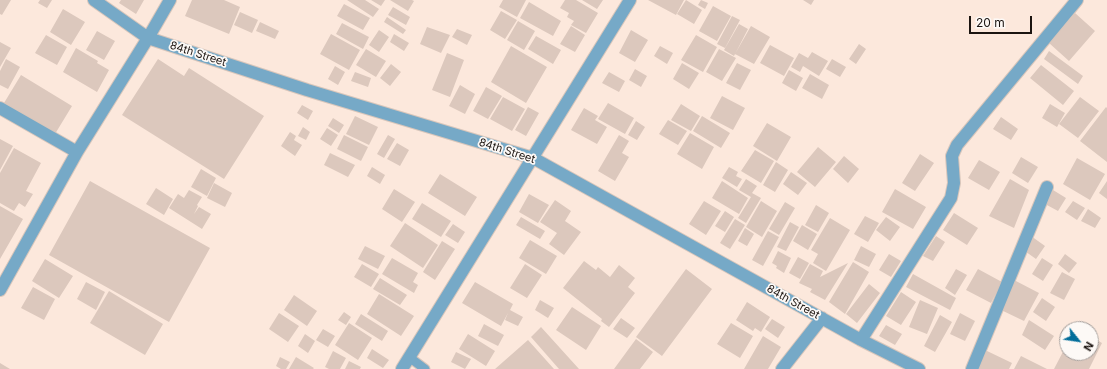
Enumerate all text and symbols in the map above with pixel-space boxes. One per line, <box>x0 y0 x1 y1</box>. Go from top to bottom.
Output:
scale bar <box>971 8 1034 34</box>
text: 20 m <box>976 15 1005 30</box>
street label: 84th Street <box>168 39 228 69</box>
street label: 84th Street <box>477 136 537 166</box>
street label: 84th Street <box>764 282 822 322</box>
north arrow <box>1059 321 1099 361</box>
text: N <box>1080 339 1097 354</box>

